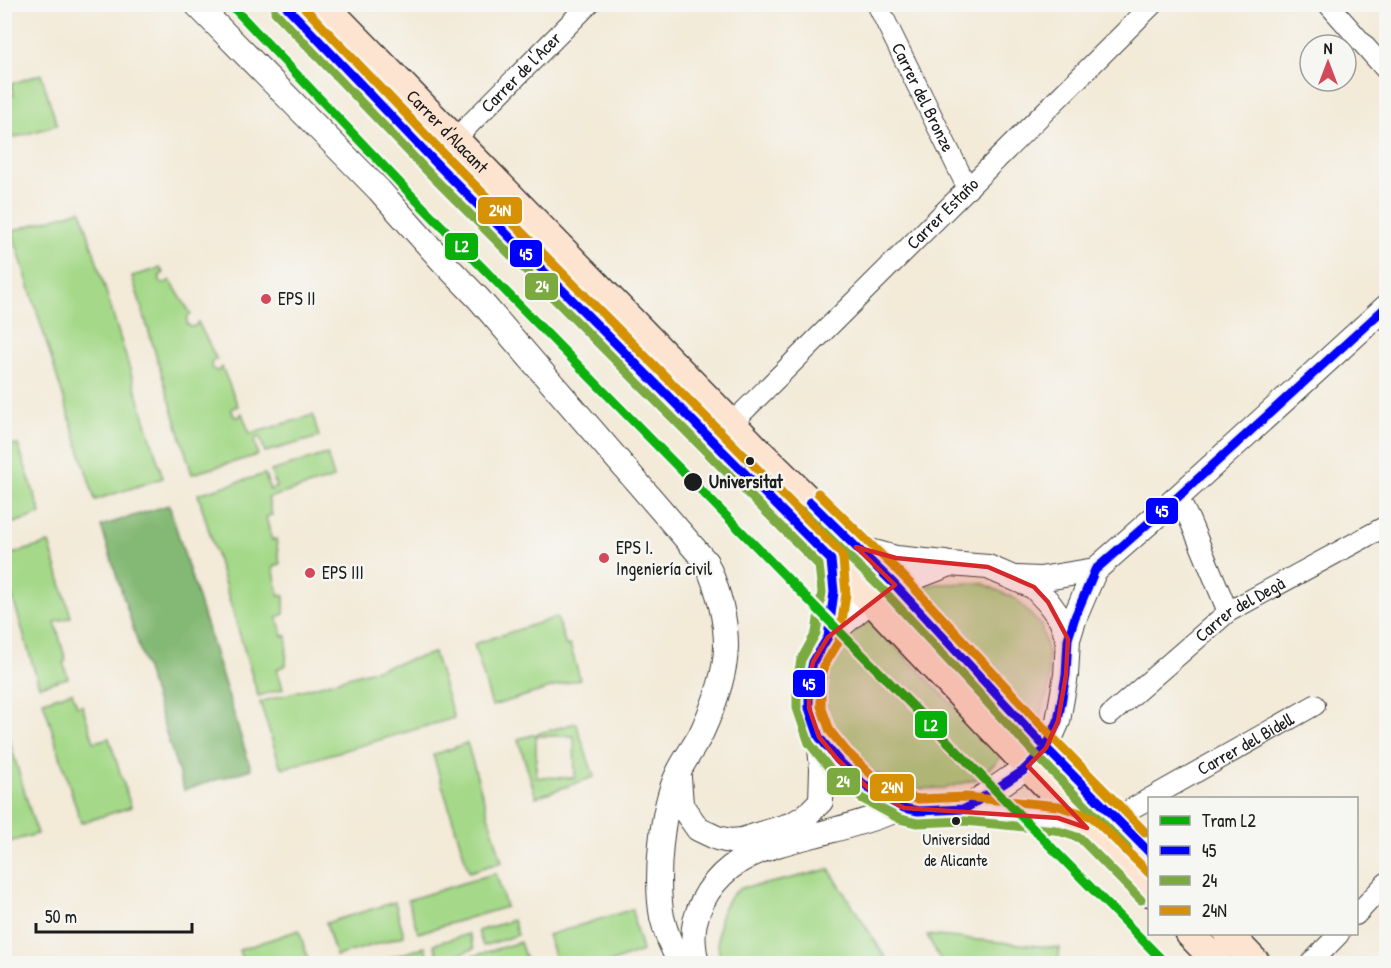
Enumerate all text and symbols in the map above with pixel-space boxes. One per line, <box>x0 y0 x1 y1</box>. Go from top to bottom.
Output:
street label: Carrer de l'Acer <box>475 26 567 118</box>
north arrow <box>1298 33 1358 93</box>
text: N <box>1324 37 1333 59</box>
street label: Carrer del Bronze <box>886 38 961 156</box>
street label: Carrer d'Alacant <box>401 84 495 179</box>
street label: Carrer Estaño <box>901 172 984 255</box>
line badge: 24N <box>477 196 523 225</box>
text: 24N <box>489 199 511 221</box>
line badge: L2 <box>444 232 479 261</box>
text: L2 <box>455 235 469 257</box>
line badge: 45 <box>509 239 543 268</box>
text: 45 <box>520 243 533 265</box>
line badge: 24 <box>524 272 559 301</box>
text: 24 <box>535 275 549 297</box>
place label: EPS II <box>278 286 315 311</box>
marker: EPS II <box>259 292 273 306</box>
unlabelled marker <box>744 455 756 467</box>
place label: Universitat <box>709 469 784 494</box>
marker: Universitat <box>682 471 704 493</box>
line badge: 45 <box>1145 497 1179 525</box>
text: 45 <box>1156 500 1169 522</box>
place label: EPS I. Ingeniería civil <box>616 535 712 581</box>
marker: EPS I. Ingeniería civil <box>597 551 611 565</box>
place label: EPS III <box>322 560 364 585</box>
marker: EPS III <box>303 566 317 580</box>
street label: Carrer del Degà <box>1189 571 1289 647</box>
line badge: 45 <box>792 669 826 698</box>
text: 45 <box>803 673 816 695</box>
street label: Carrer del Bidell <box>1192 706 1298 781</box>
line badge: L2 <box>914 710 948 739</box>
text: L2 <box>924 714 938 736</box>
line badge: 24 <box>826 767 861 796</box>
text: 24 <box>836 770 850 792</box>
line badge: 24N <box>869 773 915 802</box>
text: 24N <box>881 776 903 798</box>
legend <box>1148 797 1358 935</box>
text: Tram L2 <box>1202 808 1256 833</box>
marker: Universidad de Alicante <box>950 815 962 827</box>
place label: Universidad de Alicante <box>922 828 990 871</box>
text: 45 <box>1202 838 1217 863</box>
text: 24 <box>1202 868 1217 893</box>
scale bar <box>36 896 192 934</box>
text: 24N <box>1202 898 1227 923</box>
text: 50 m <box>45 904 77 929</box>

